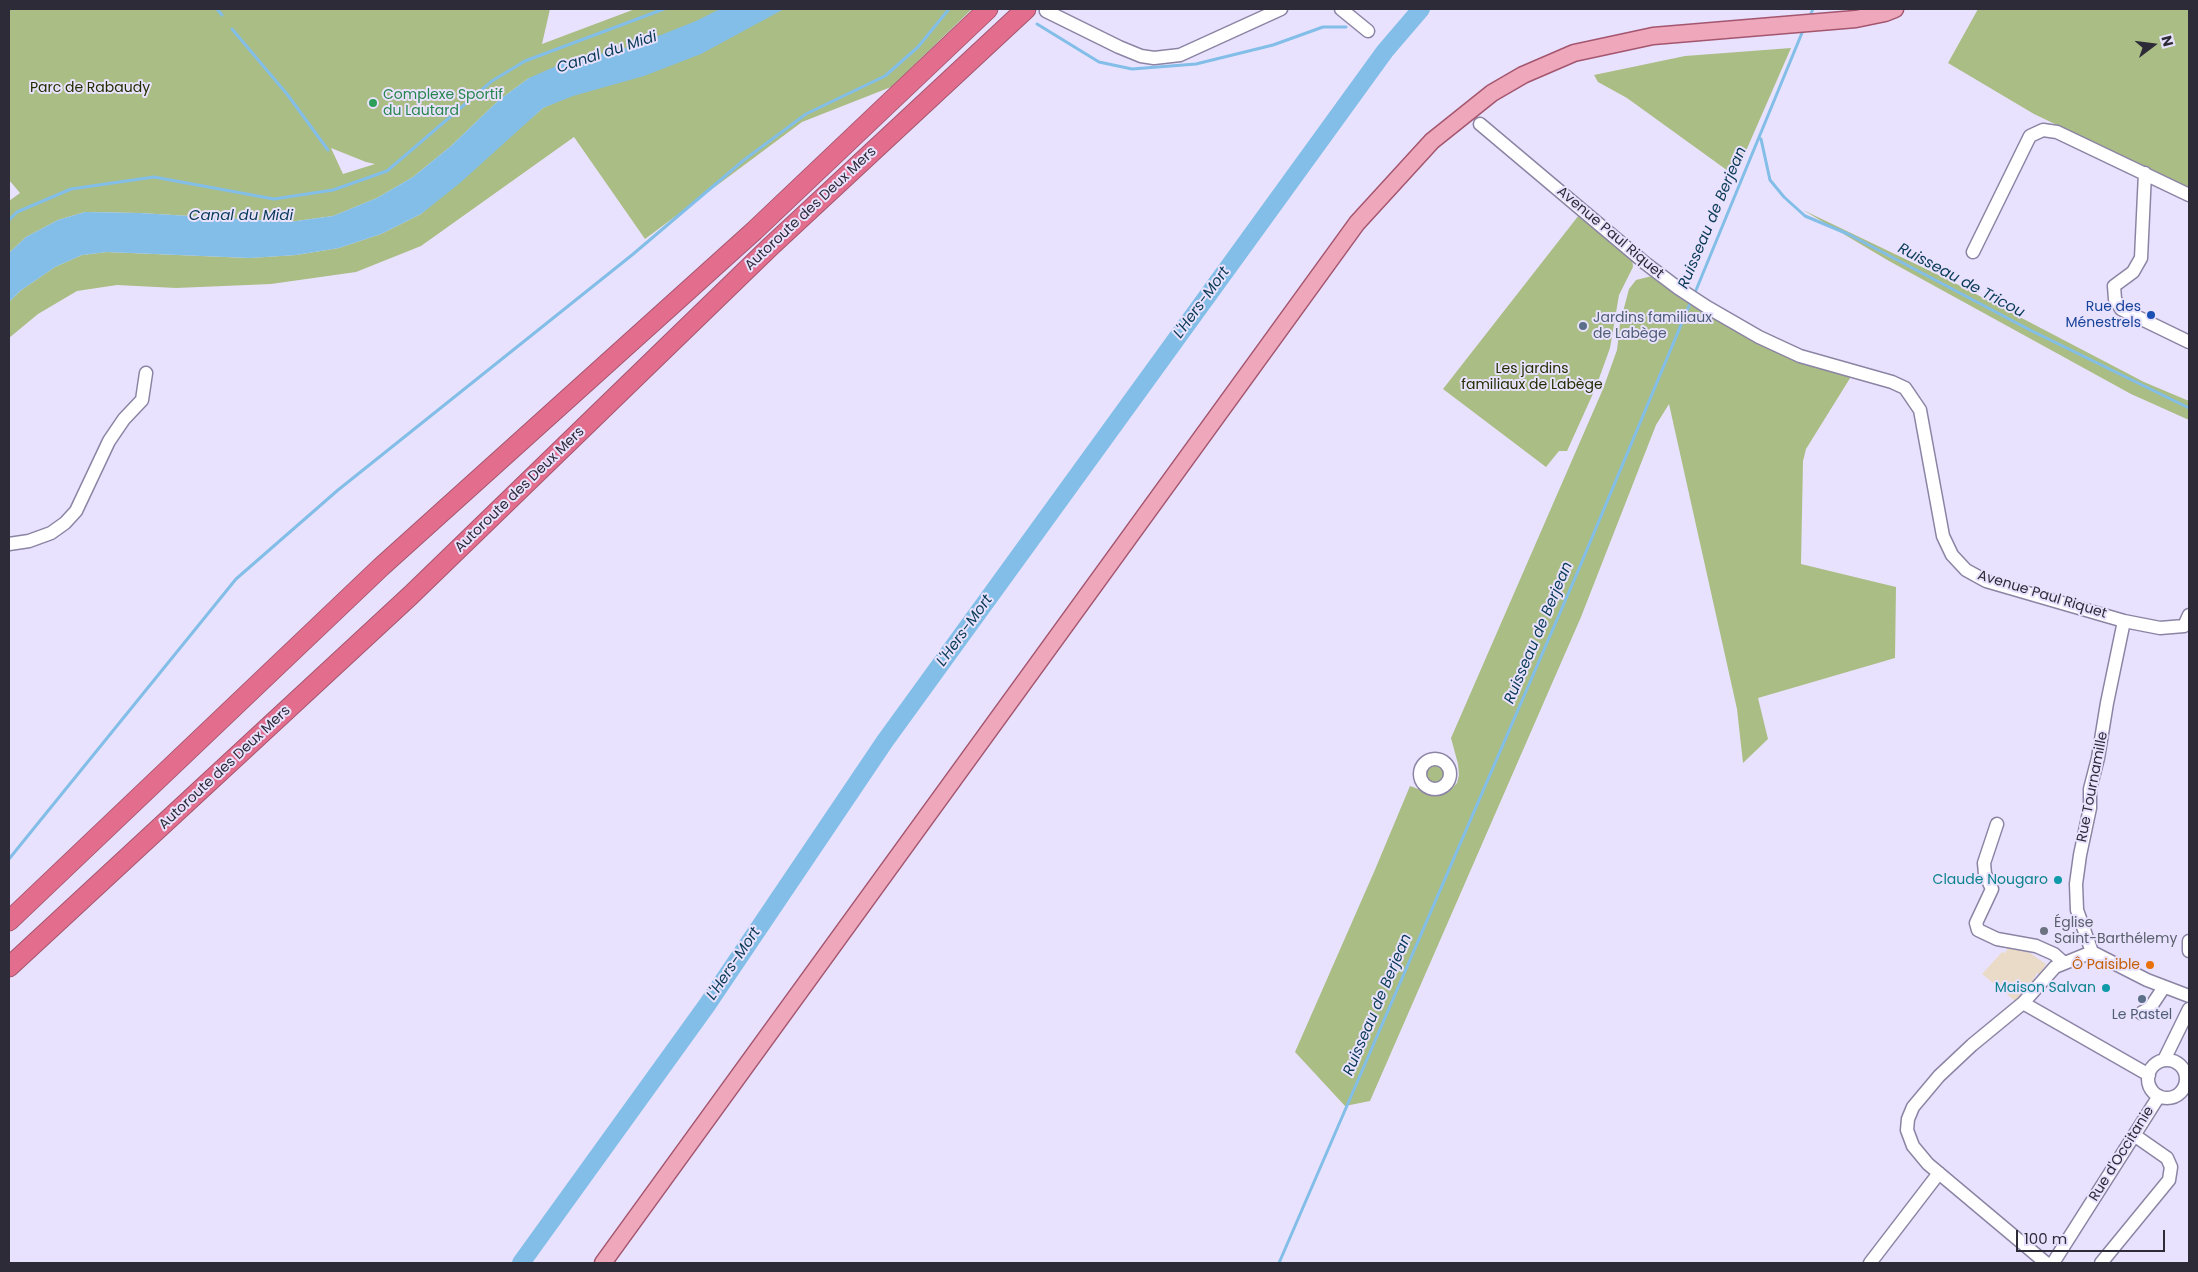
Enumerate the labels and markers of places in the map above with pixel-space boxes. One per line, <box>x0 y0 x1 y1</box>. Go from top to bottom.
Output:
place label: Complexe Sportif du Lautard <box>383 87 503 120</box>
marker: Complexe Sportif du Lautard <box>367 97 379 109</box>
place label: Rue des Ménestrels <box>2066 299 2141 332</box>
marker: Rue des Ménestrels <box>2145 309 2157 321</box>
place label: Jardins familiaux de Labège <box>1593 310 1712 342</box>
marker: Jardins familiaux de Labège <box>1577 320 1589 332</box>
place label: Claude Nougaro <box>1933 872 2048 888</box>
marker: Claude Nougaro <box>2052 874 2064 886</box>
place label: Église Saint-Barthélemy <box>2054 915 2177 948</box>
marker: Église Saint-Barthélemy <box>2038 925 2050 937</box>
place label: Ô Paisible <box>2072 957 2140 973</box>
marker: Ô Paisible <box>2144 959 2156 971</box>
place label: Maison Salvan <box>1995 980 2096 996</box>
marker: Maison Salvan <box>2100 982 2112 994</box>
marker: Le Pastel <box>2136 993 2148 1005</box>
place label: Le Pastel <box>2112 1007 2172 1023</box>

